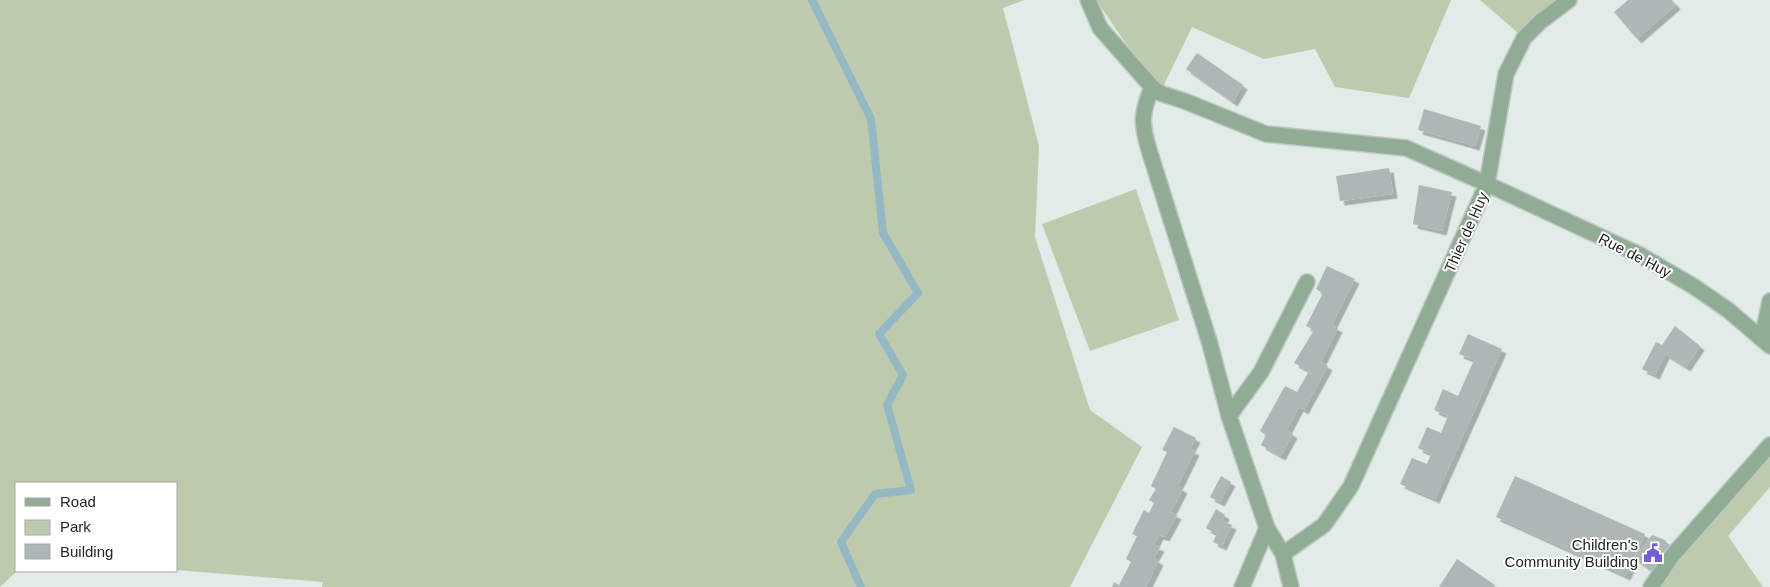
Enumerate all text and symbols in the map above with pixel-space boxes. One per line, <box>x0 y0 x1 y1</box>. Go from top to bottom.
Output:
street label: Thier de Huy <box>1441 189 1491 275</box>
street label: Rue de Huy <box>1596 229 1675 281</box>
legend <box>15 482 178 572</box>
text: Road <box>60 493 96 510</box>
text: Park <box>60 518 91 535</box>
place label: Children's Community Building <box>1505 536 1638 570</box>
public building icon: Children's Community Building <box>1642 542 1664 564</box>
text: Building <box>60 543 113 560</box>

